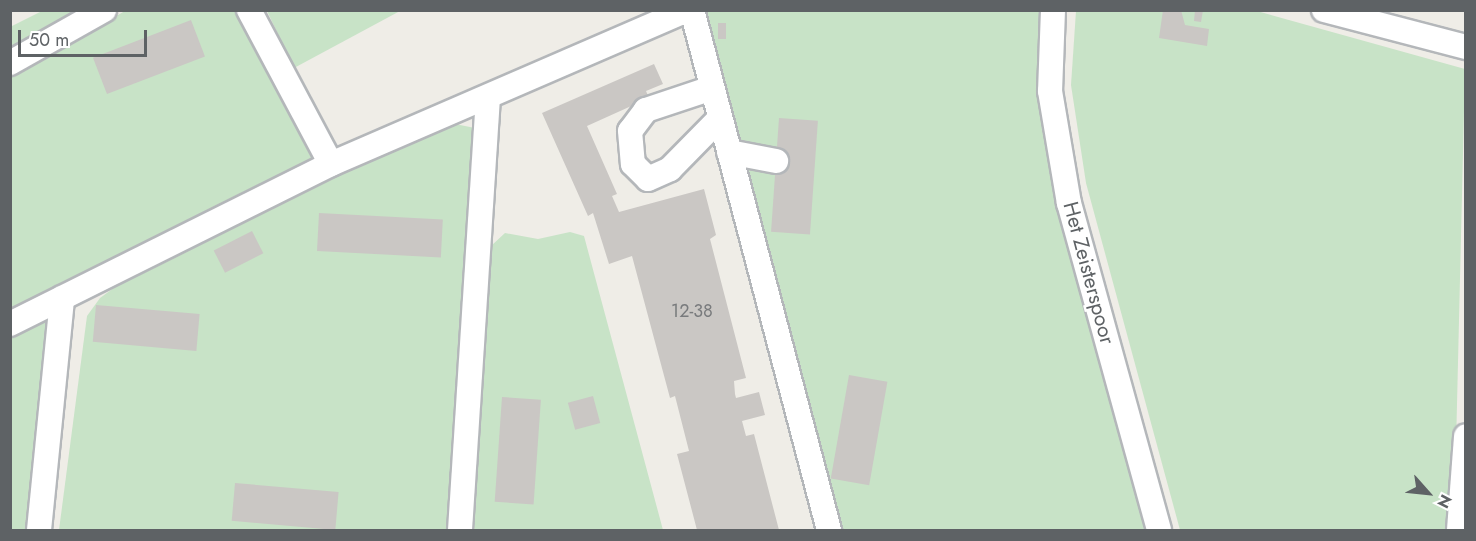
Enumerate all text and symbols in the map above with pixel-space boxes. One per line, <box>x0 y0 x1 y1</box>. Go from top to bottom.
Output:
scale bar <box>21 18 150 56</box>
text: 50 m <box>29 27 69 53</box>
street label: Het Zeisterspoor <box>1058 199 1120 347</box>
house number: 12-38 <box>671 300 713 322</box>
north arrow <box>1398 463 1458 523</box>
text: N <box>1431 491 1458 512</box>

